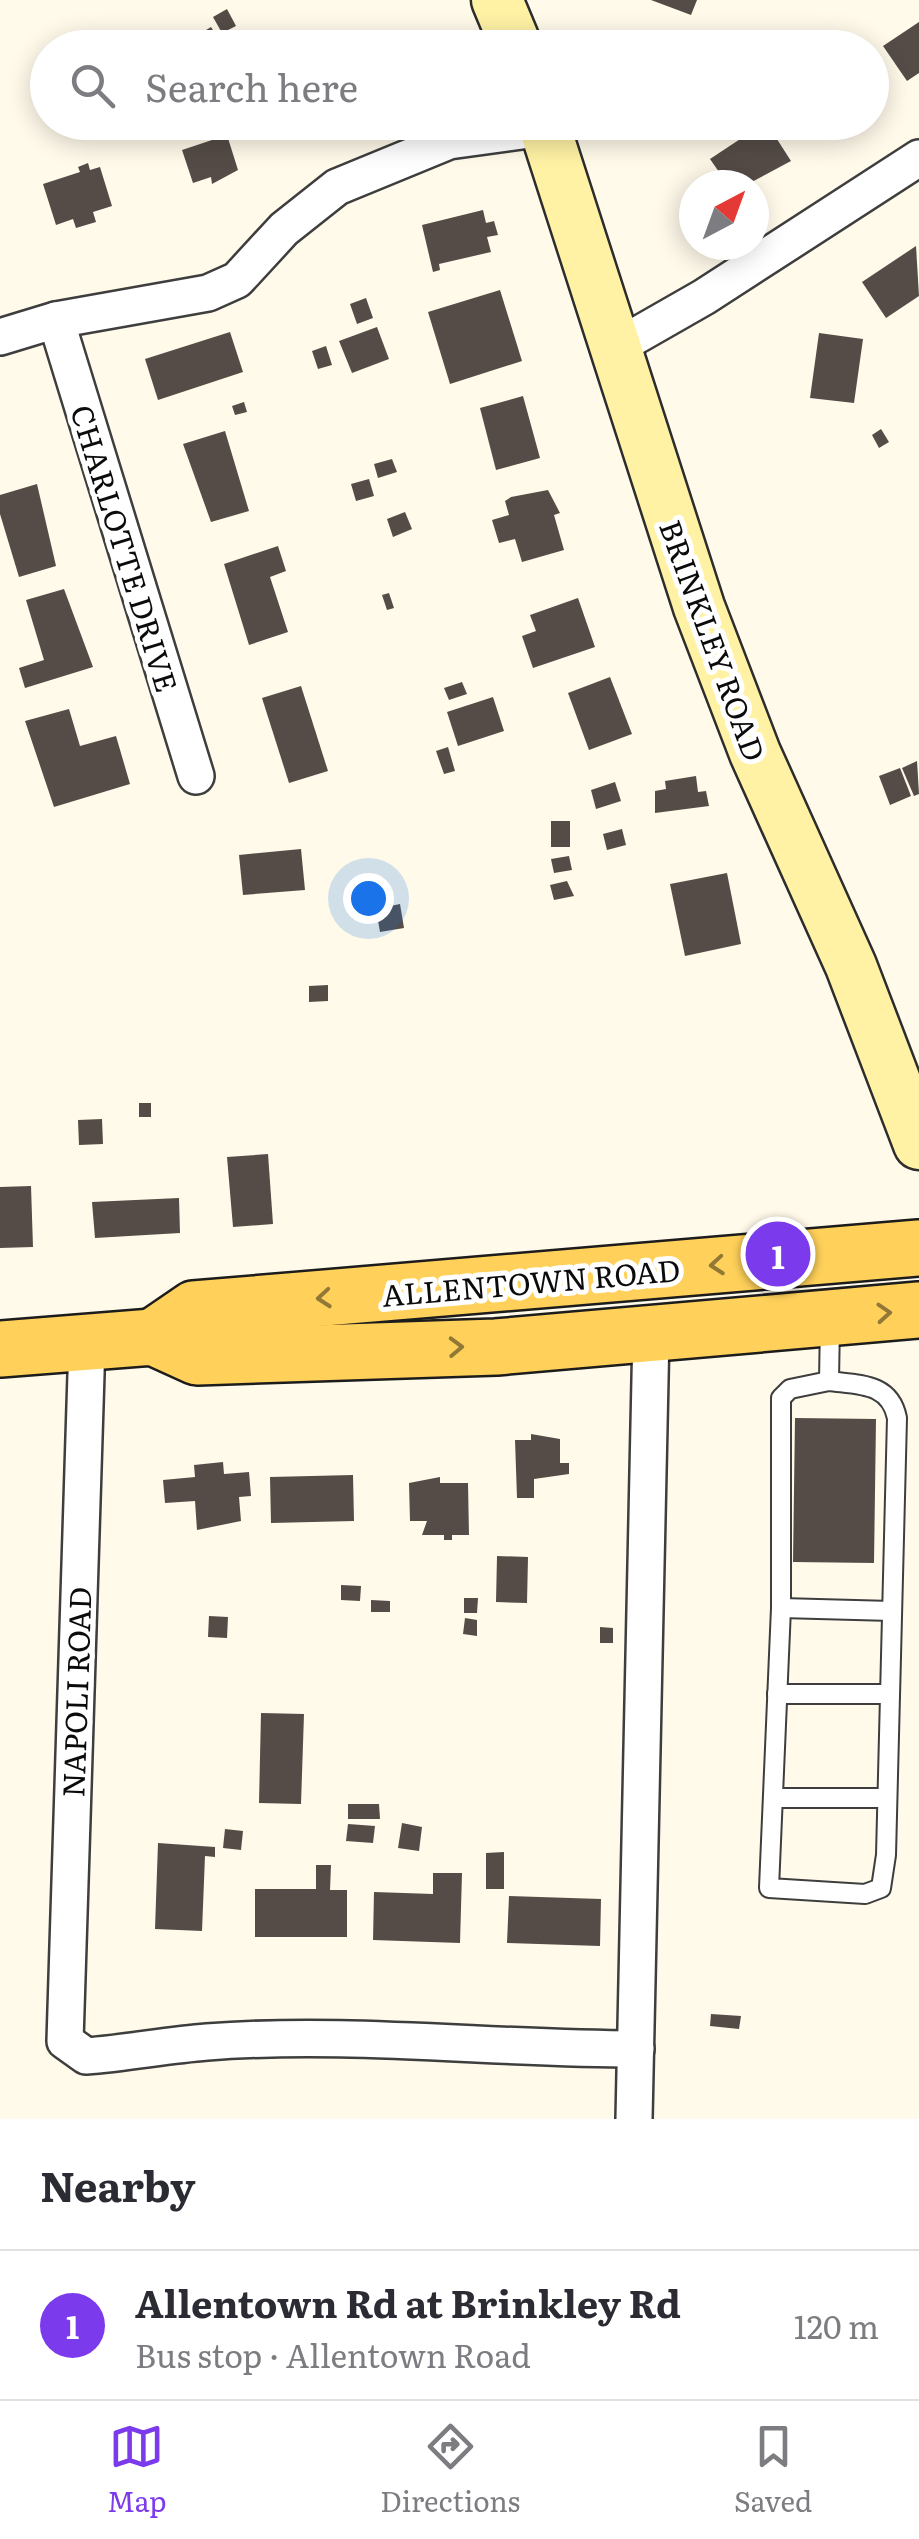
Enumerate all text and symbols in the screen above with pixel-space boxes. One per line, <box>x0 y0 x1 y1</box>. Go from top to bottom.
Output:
search box <box>30 30 889 140</box>
text: Search here <box>145 57 358 114</box>
icon: search <box>65 58 120 113</box>
north arrow <box>679 170 769 260</box>
street label: CHARLOTTE DRIVE <box>61 399 191 697</box>
street label: BRINKLEY ROAD <box>650 513 778 767</box>
your location <box>343 873 394 924</box>
pin: 1 <box>746 1216 810 1292</box>
street label: ALLENTOWN ROAD <box>380 1246 682 1316</box>
one-way arrow <box>709 1254 725 1276</box>
one-way arrow <box>315 1287 331 1308</box>
one-way arrow <box>877 1303 893 1324</box>
one-way arrow <box>448 1337 464 1358</box>
street label: NAPOLI ROAD <box>49 1586 101 1798</box>
text: Nearby <box>40 2153 196 2215</box>
text: Allentown Rd at Brinkley Rd <box>135 2273 681 2330</box>
text: 1 <box>66 2301 79 2349</box>
text: 120 m <box>794 2301 879 2349</box>
text: Bus stop · Allentown Road <box>135 2330 531 2378</box>
tab: Map <box>107 2419 167 2521</box>
tab: Directions <box>380 2419 520 2521</box>
tab: Saved <box>734 2419 812 2521</box>

